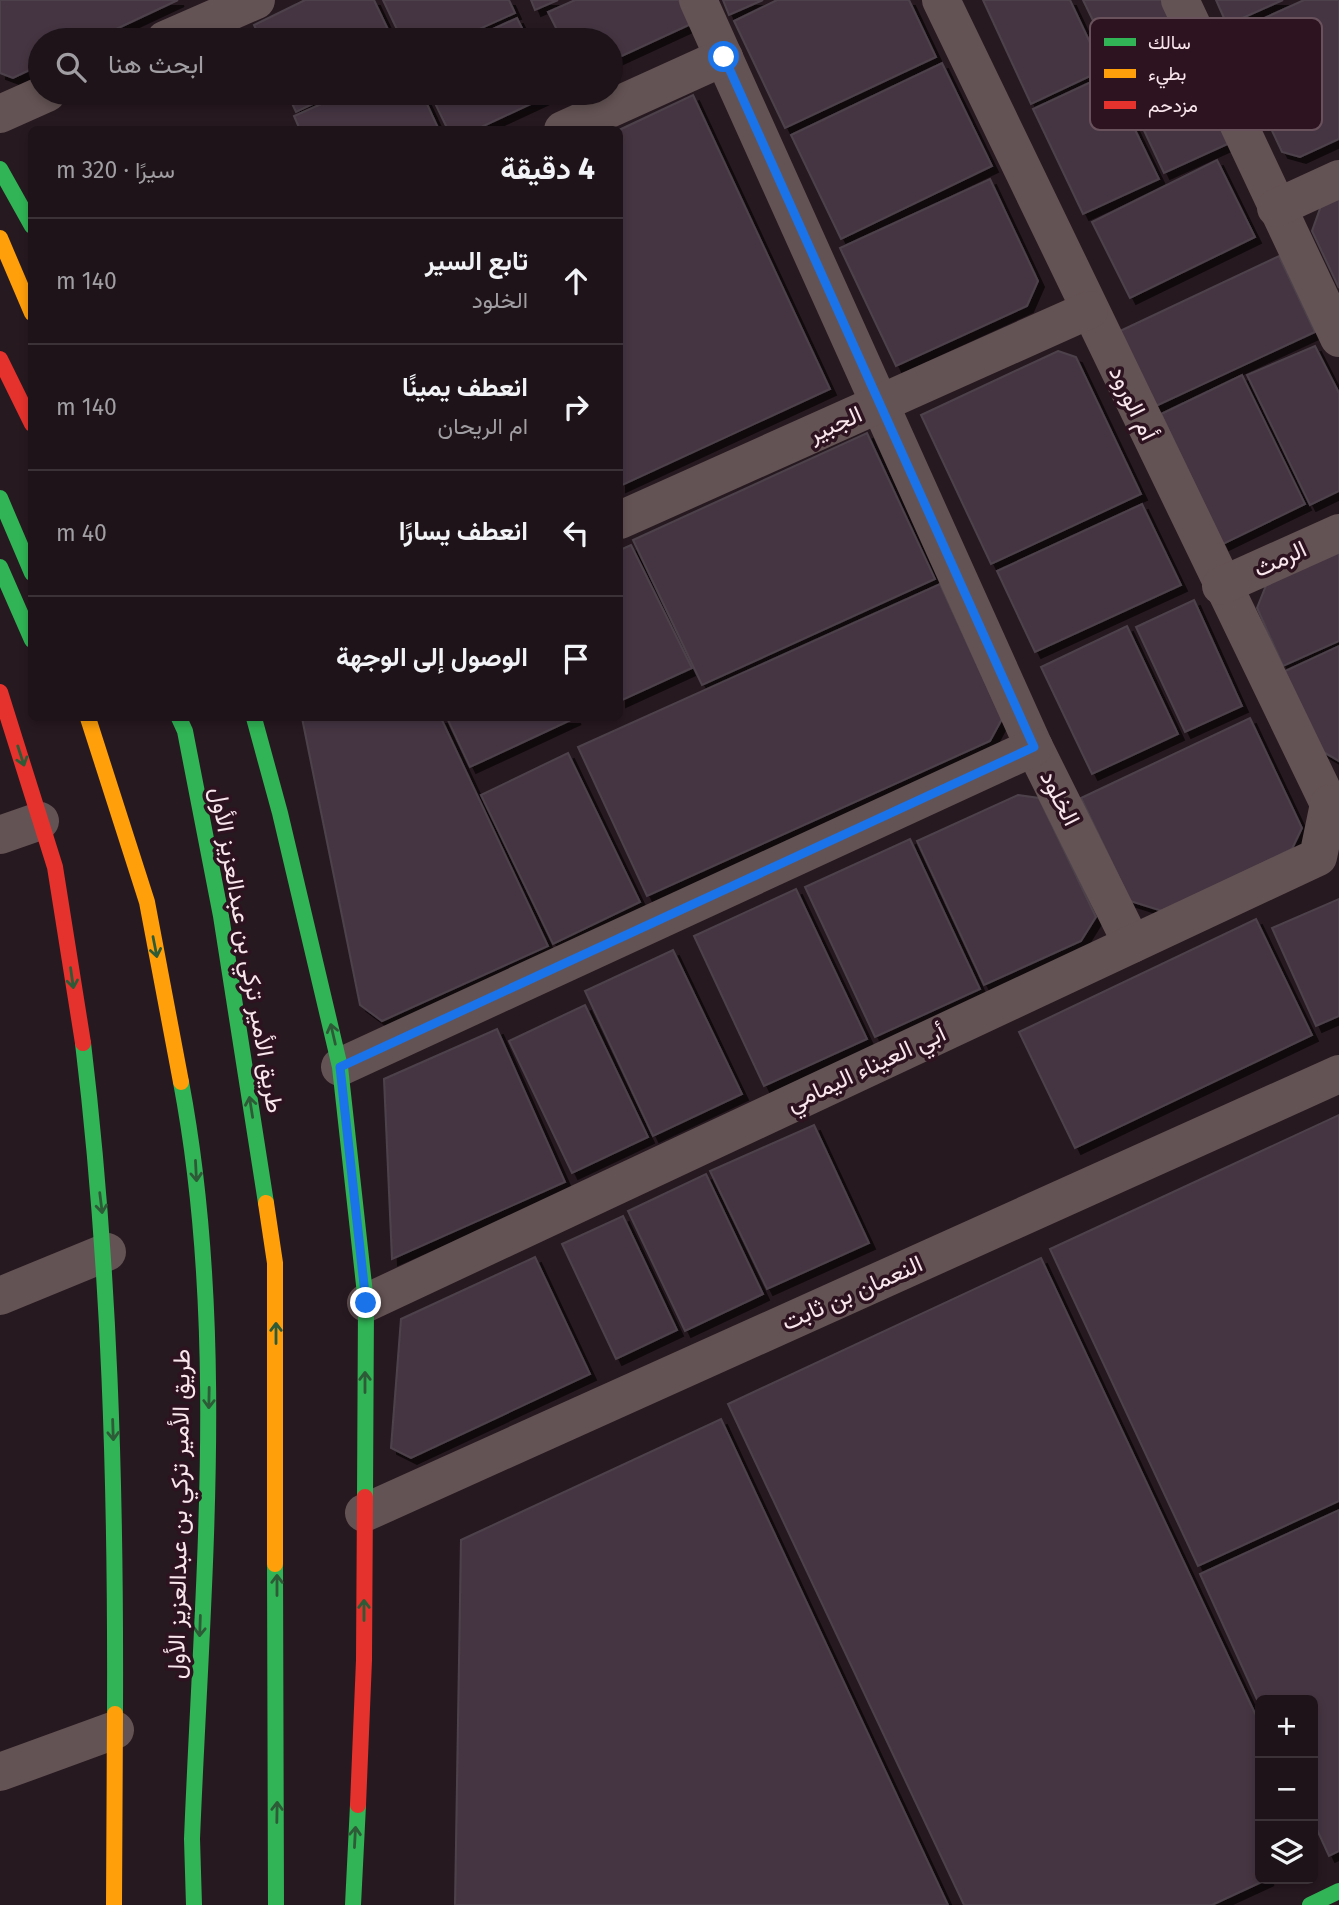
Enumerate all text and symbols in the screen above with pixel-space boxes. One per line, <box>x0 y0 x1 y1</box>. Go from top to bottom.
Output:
legend <box>1090 18 1322 130</box>
search box <box>28 28 623 105</box>
text: سالك <box>1148 31 1191 54</box>
route start <box>708 41 739 72</box>
icon: search <box>52 48 90 86</box>
text: ابحث هنا <box>108 49 204 80</box>
text: بطيء <box>1148 62 1186 89</box>
text: مزدحم <box>1148 94 1198 118</box>
text: 4 دقيقة <box>500 151 595 187</box>
text: سيرًا · 320 m <box>56 156 175 184</box>
text: تابع السير <box>425 246 528 277</box>
icon: ahead <box>557 262 595 300</box>
text: 140 m <box>56 267 117 295</box>
text: الخلود <box>472 286 528 314</box>
street label: أم الورود <box>1101 361 1163 446</box>
text: انعطف يمينًا <box>402 372 528 403</box>
icon: right <box>557 388 595 426</box>
text: 140 m <box>56 393 117 421</box>
street label: الجبير <box>803 400 867 449</box>
text: ام الريحان <box>438 412 528 440</box>
icon: left <box>557 514 595 552</box>
text: انعطف يسارًا <box>399 516 528 547</box>
text: 40 m <box>56 519 107 547</box>
street label: الرمث <box>1249 535 1311 584</box>
icon: arrive <box>557 640 595 678</box>
text: الوصول إلى الوجهة <box>336 642 528 673</box>
one-way arrow <box>16 745 29 767</box>
street label: الخلود <box>1033 766 1086 831</box>
street label: طريق الأمير تركي بن عبدالعزيز الأول <box>200 785 289 1116</box>
one-way arrow <box>149 935 162 958</box>
one-way arrow <box>66 966 79 988</box>
street label: أبي العيناء اليمامي <box>782 1019 952 1122</box>
one-way arrow <box>325 1023 339 1046</box>
one-way arrow <box>244 1096 257 1119</box>
one-way arrow <box>190 1159 203 1182</box>
one-way arrow <box>95 1191 108 1214</box>
street label: النعمان بن ثابت <box>777 1249 927 1337</box>
route end <box>350 1287 381 1318</box>
one-way arrow <box>269 1322 283 1345</box>
street label: طريق الأمير تركي بن عبدالعزيز الأول <box>162 1349 201 1679</box>
one-way arrow <box>358 1371 372 1394</box>
one-way arrow <box>202 1386 216 1409</box>
one-way arrow <box>107 1419 120 1442</box>
one-way arrow <box>270 1574 284 1597</box>
one-way arrow <box>357 1598 371 1621</box>
one-way arrow <box>194 1614 207 1637</box>
map controls <box>1255 1695 1318 1884</box>
button: + <box>1255 1695 1318 1758</box>
button: − <box>1255 1758 1318 1821</box>
one-way arrow <box>270 1801 284 1824</box>
button: layers <box>1255 1821 1318 1884</box>
one-way arrow <box>349 1826 362 1849</box>

